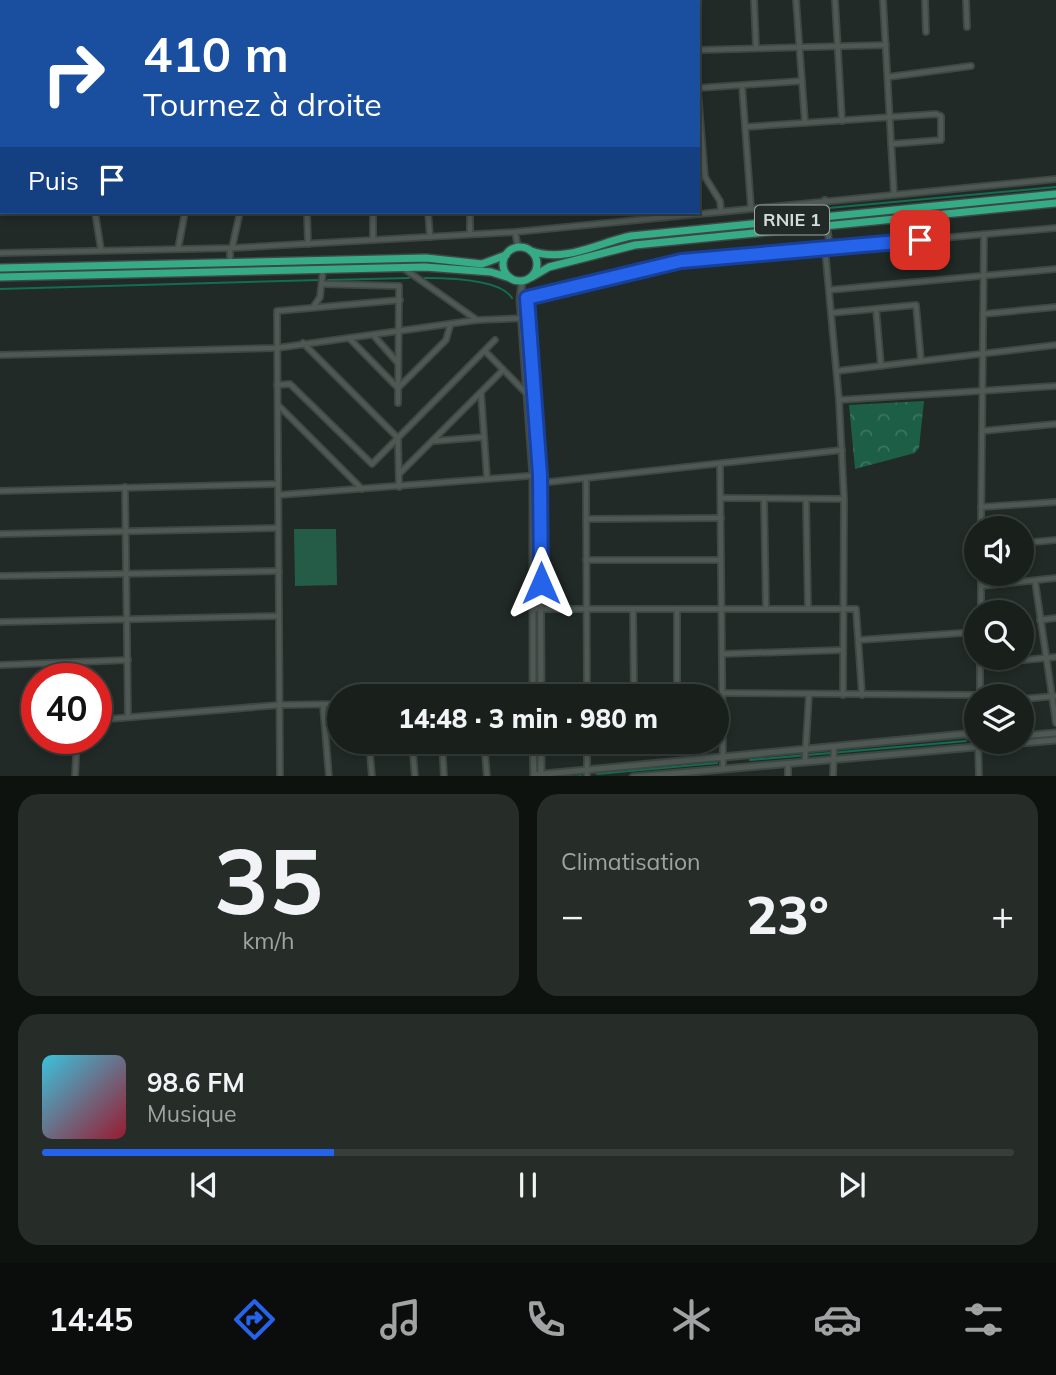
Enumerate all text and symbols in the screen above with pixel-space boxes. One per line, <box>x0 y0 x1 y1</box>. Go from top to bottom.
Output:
text: 410 m <box>143 23 289 84</box>
icon: right <box>28 28 119 119</box>
text: Tournez à droite <box>143 84 382 124</box>
icon: arrive <box>93 161 131 199</box>
text: Puis <box>28 164 79 197</box>
road number: RNIE 1 <box>755 205 829 234</box>
pin <box>890 210 950 270</box>
icon: arrive <box>901 221 939 259</box>
map controls <box>964 516 1034 754</box>
button: sound <box>964 516 1034 586</box>
position arrow <box>504 546 578 620</box>
button: search <box>964 600 1034 670</box>
speed limit sign: 40 <box>21 663 112 754</box>
button: layers <box>964 684 1034 754</box>
text: 14:48 · 3 min · 980 m <box>398 702 658 735</box>
text: 35 <box>214 823 323 937</box>
text: Climatisation <box>561 847 701 876</box>
text: 23° <box>746 882 829 947</box>
text: − <box>561 891 584 939</box>
text: + <box>991 891 1014 939</box>
text: km/h <box>242 926 295 955</box>
text: 98.6 FM <box>147 1066 245 1099</box>
text: Musique <box>147 1099 236 1128</box>
icon: previous <box>185 1166 223 1204</box>
icon: pause <box>509 1166 547 1204</box>
icon: next <box>833 1166 871 1204</box>
icon: directions <box>230 1295 279 1344</box>
icon: music <box>376 1295 425 1344</box>
icon: phone <box>521 1295 570 1344</box>
icon: climate <box>667 1295 716 1344</box>
icon: car <box>813 1295 862 1344</box>
icon: filters <box>959 1295 1008 1344</box>
text: 14:45 <box>48 1299 133 1339</box>

